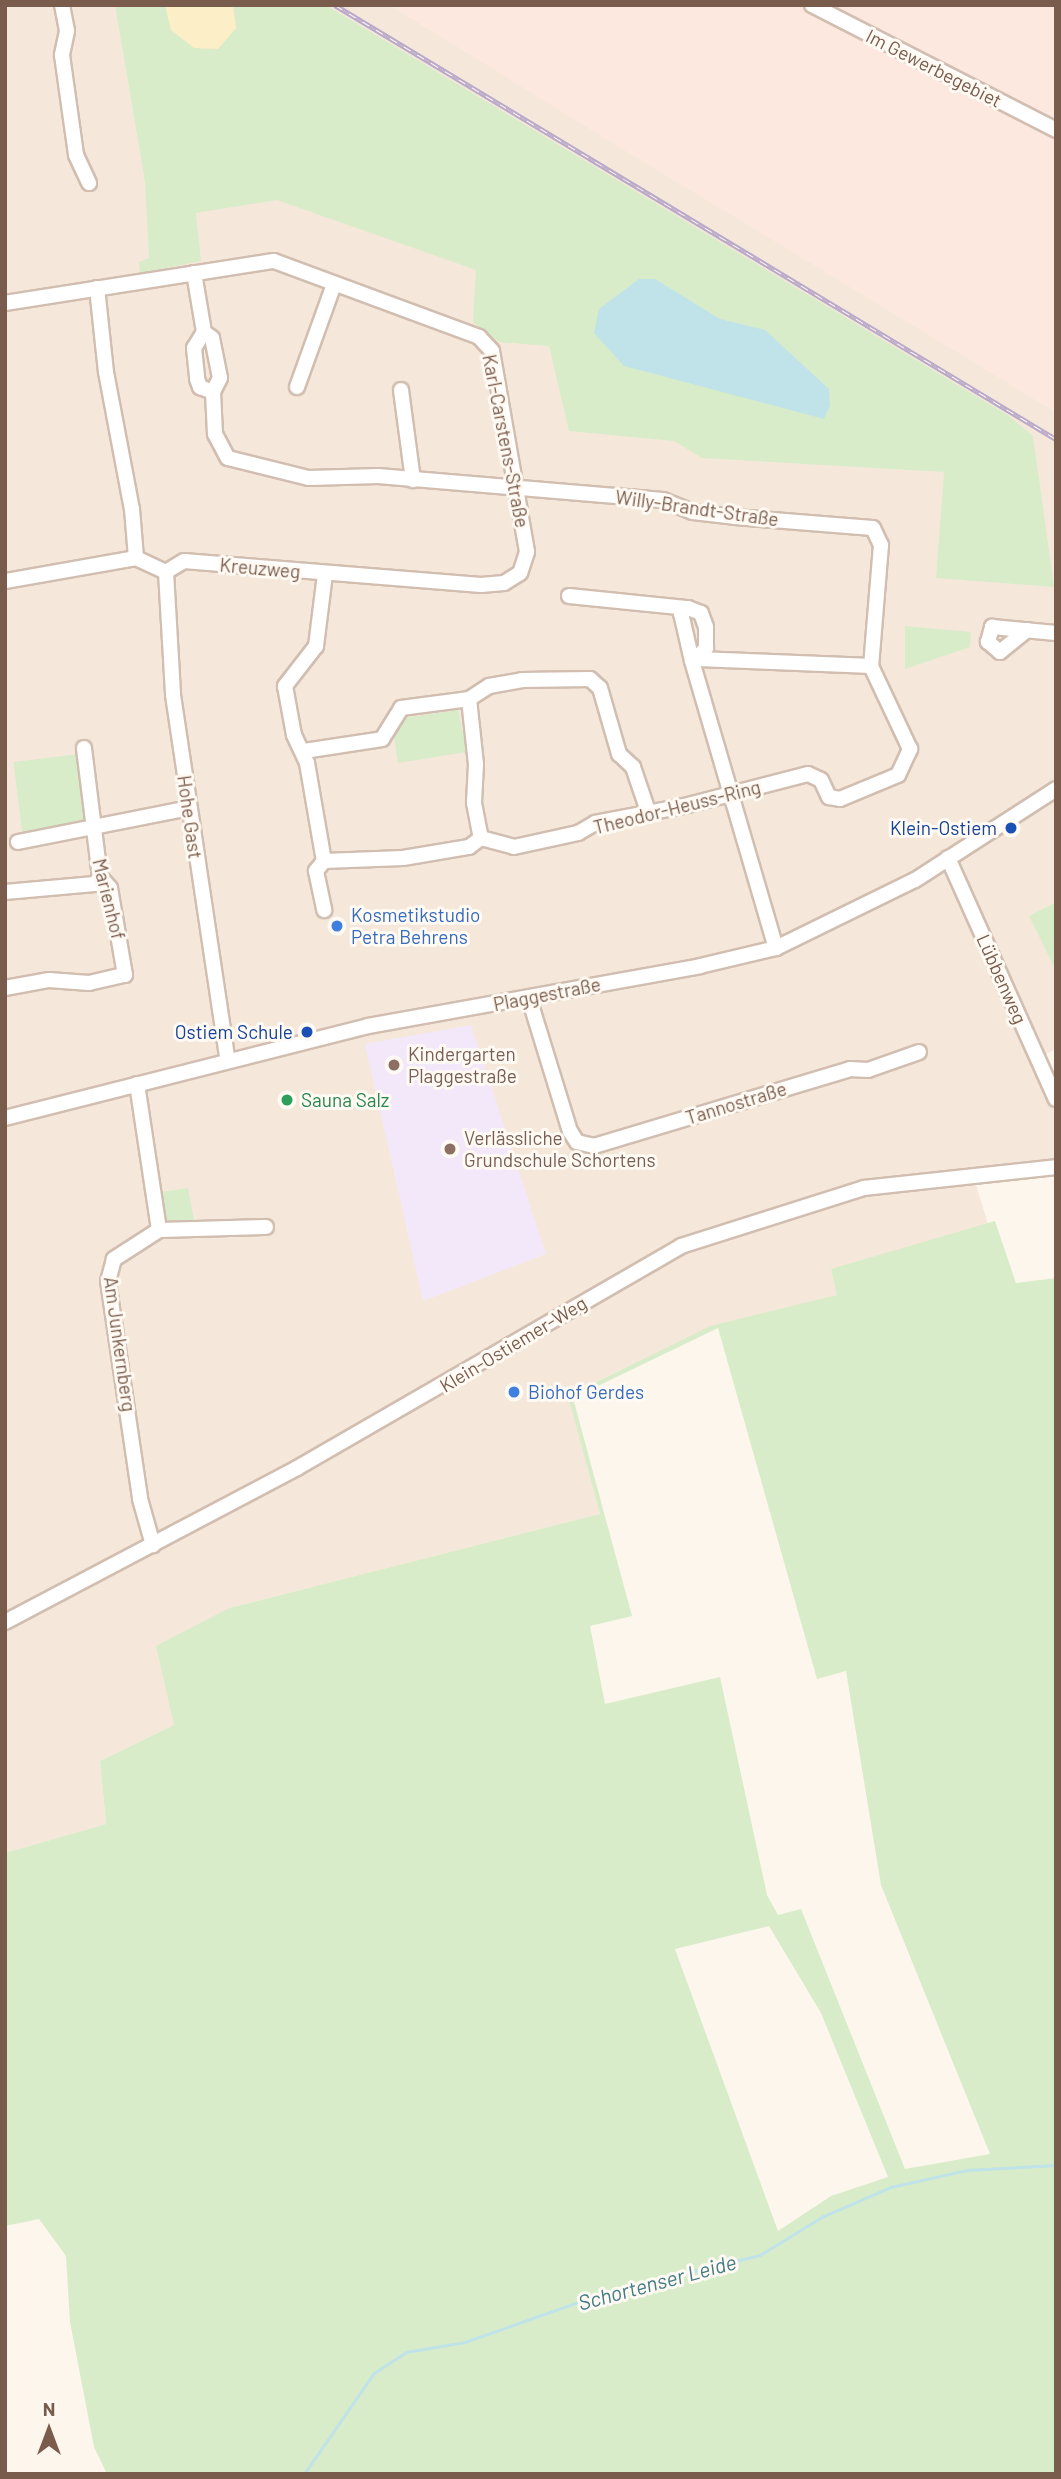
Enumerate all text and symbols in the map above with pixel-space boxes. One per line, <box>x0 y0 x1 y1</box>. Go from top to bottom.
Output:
street label: Im Gewerbegebiet <box>862 24 1006 112</box>
street label: Karl-Carstens-Straße <box>478 352 534 530</box>
street label: Willy-Brandt-Straße <box>614 485 780 531</box>
street label: Kreuzweg <box>219 553 301 583</box>
street label: Hohe Gast <box>173 774 207 860</box>
street label: Theodor-Heuss-Ring <box>591 775 763 839</box>
place label: Klein-Ostiem <box>890 817 997 839</box>
marker: Klein-Ostiem <box>1003 820 1019 836</box>
street label: Marienhof <box>88 856 130 942</box>
place label: Kosmetikstudio Petra Behrens <box>351 904 480 948</box>
marker: Kosmetikstudio Petra Behrens <box>329 918 345 934</box>
street label: Lübbenweg <box>972 931 1032 1027</box>
street label: Plaggestraße <box>491 972 603 1016</box>
place label: Ostiem Schule <box>175 1021 293 1043</box>
marker: Ostiem Schule <box>299 1024 315 1040</box>
place label: Kindergarten Plaggestraße <box>408 1043 517 1087</box>
marker: Kindergarten Plaggestraße <box>386 1057 402 1073</box>
street label: Tannostraße <box>683 1077 789 1129</box>
place label: Sauna Salz <box>301 1089 389 1111</box>
marker: Sauna Salz <box>279 1092 295 1108</box>
place label: Verlässliche Grundschule Schortens <box>464 1127 656 1171</box>
marker: Verlässliche Grundschule Schortens <box>442 1141 458 1157</box>
street label: Am Junkernberg <box>99 1275 141 1413</box>
street label: Klein-Ostiemer-Weg <box>435 1291 591 1397</box>
place label: Biohof Gerdes <box>528 1381 644 1403</box>
marker: Biohof Gerdes <box>506 1384 522 1400</box>
water label: Schortenser Leide <box>575 2249 739 2315</box>
north arrow <box>14 2395 84 2465</box>
text: N <box>43 2397 55 2420</box>

